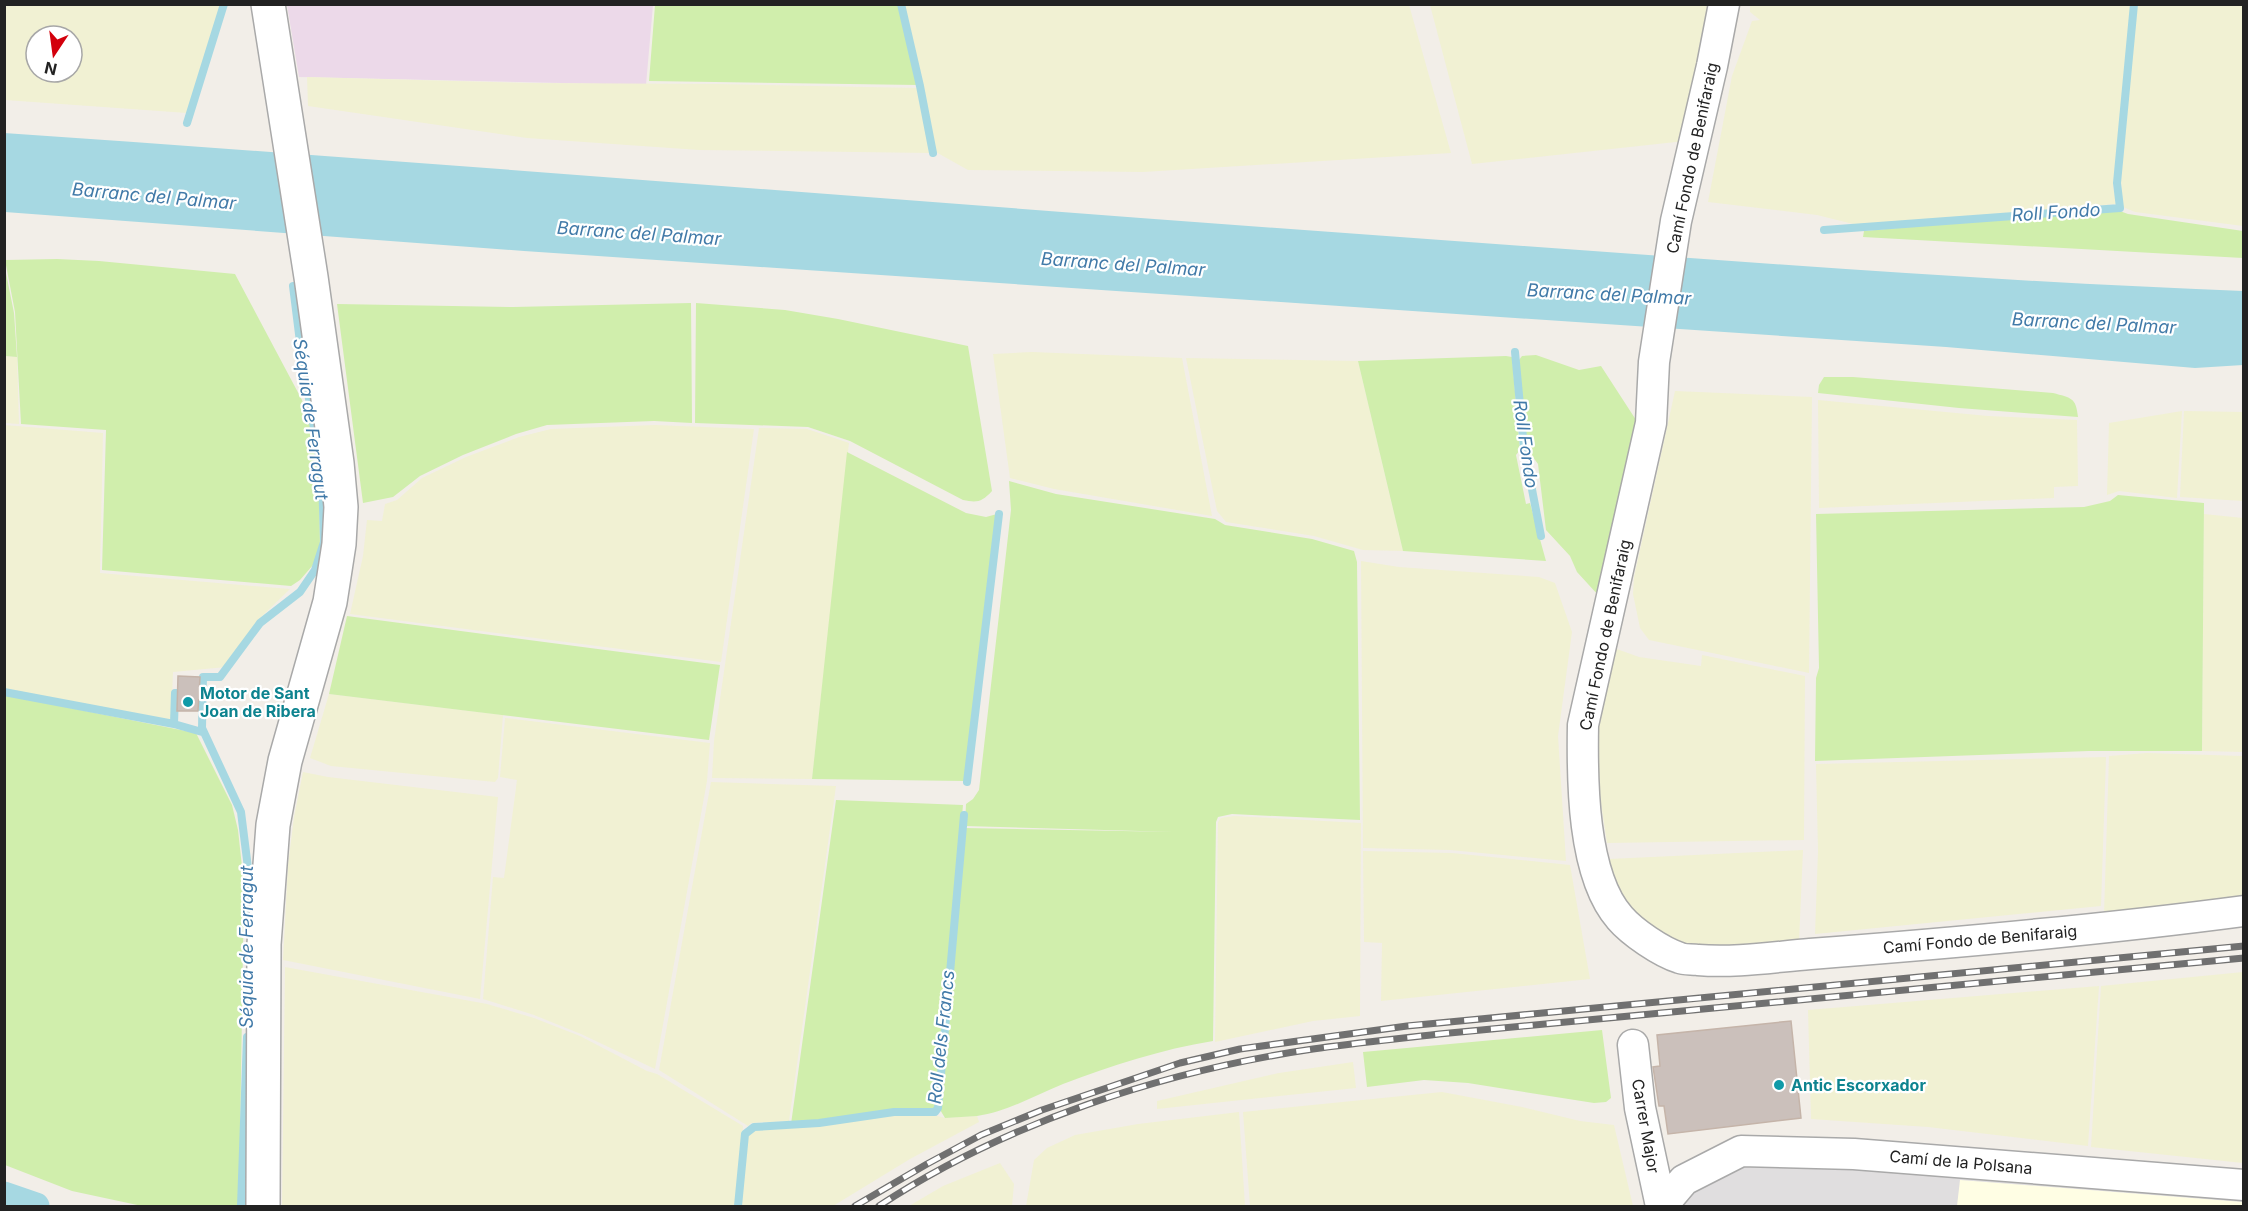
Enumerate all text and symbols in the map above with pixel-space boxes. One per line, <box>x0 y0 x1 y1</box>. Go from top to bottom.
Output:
north arrow <box>24 24 84 84</box>
text: N <box>42 57 59 80</box>
street label: Camí Fondo de Benifaraig <box>1662 61 1722 255</box>
water label: Barranc del Palmar <box>71 178 238 214</box>
water label: Roll Fondo <box>2011 198 2101 226</box>
water label: Barranc del Palmar <box>556 217 723 249</box>
water label: Barranc del Palmar <box>1040 248 1207 280</box>
water label: Barranc del Palmar <box>1526 279 1693 309</box>
water label: Barranc del Palmar <box>2011 308 2178 338</box>
water label: Séquia de Ferragut <box>289 337 333 502</box>
water label: Roll Fondo <box>1509 398 1543 490</box>
street label: Camí Fondo de Benifaraig <box>1575 538 1635 732</box>
place label: Motor de Sant Joan de Ribera <box>200 683 316 721</box>
marker: Motor de Sant Joan de Ribera <box>181 695 195 709</box>
water label: Séquia de Ferragut <box>236 864 257 1028</box>
street label: Camí Fondo de Benifaraig <box>1882 921 2078 957</box>
water label: Roll dels Francs <box>924 969 958 1105</box>
place label: Antic Escorxador <box>1791 1075 1926 1095</box>
street label: Carrer Major <box>1628 1077 1664 1175</box>
marker: Antic Escorxador <box>1772 1078 1786 1092</box>
street label: Camí de la Polsana <box>1889 1146 2033 1178</box>

